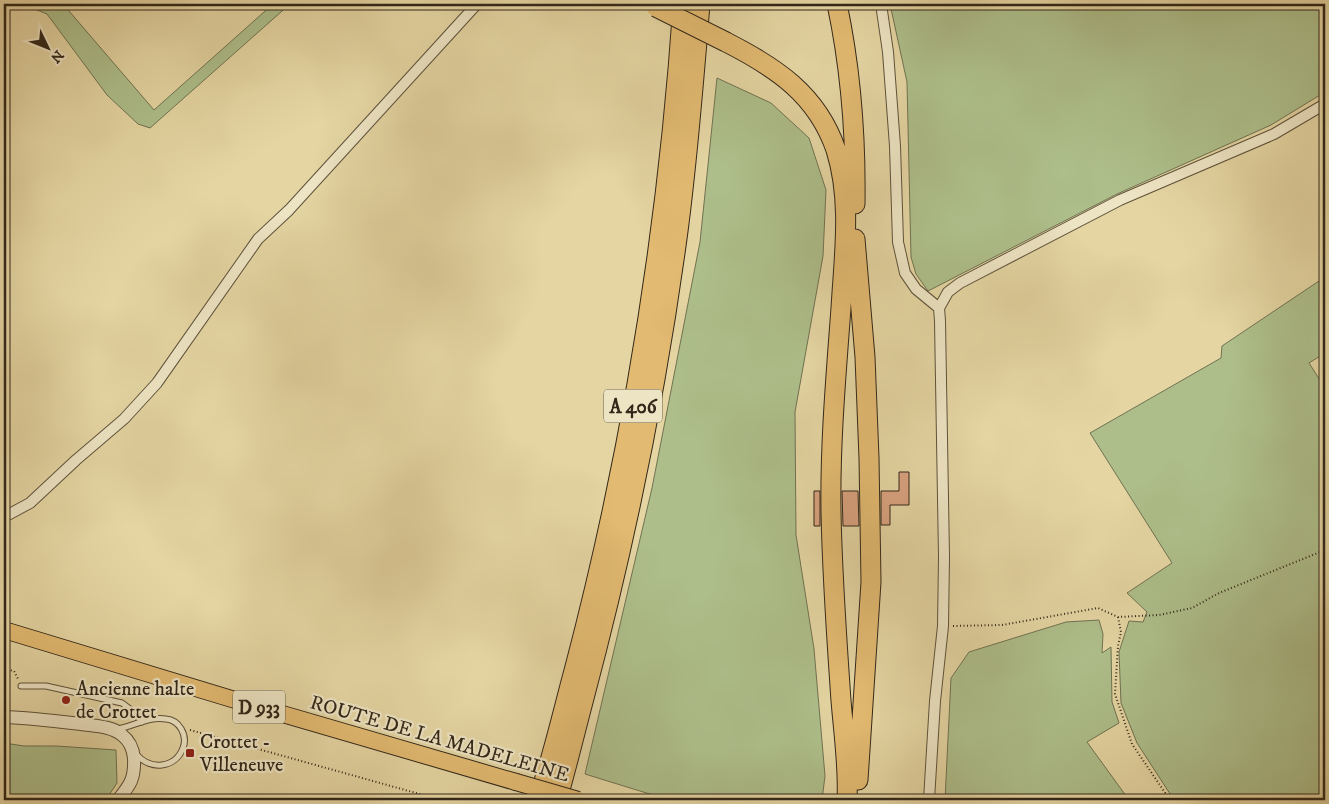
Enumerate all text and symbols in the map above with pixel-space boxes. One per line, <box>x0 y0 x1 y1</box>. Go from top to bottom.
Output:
north arrow <box>22 22 72 72</box>
text: N <box>46 46 67 67</box>
road number: A 406 <box>604 390 662 422</box>
place label: Ancienne halte de Crottet <box>76 677 194 725</box>
road number: D 933 <box>233 690 285 724</box>
street label: ROUTE DE LA MADELEINE <box>307 690 572 788</box>
marker: Ancienne halte de Crottet <box>60 694 72 706</box>
place label: Crottet - Villeneuve <box>199 730 283 778</box>
marker: Crottet - Villeneuve <box>184 747 196 759</box>

